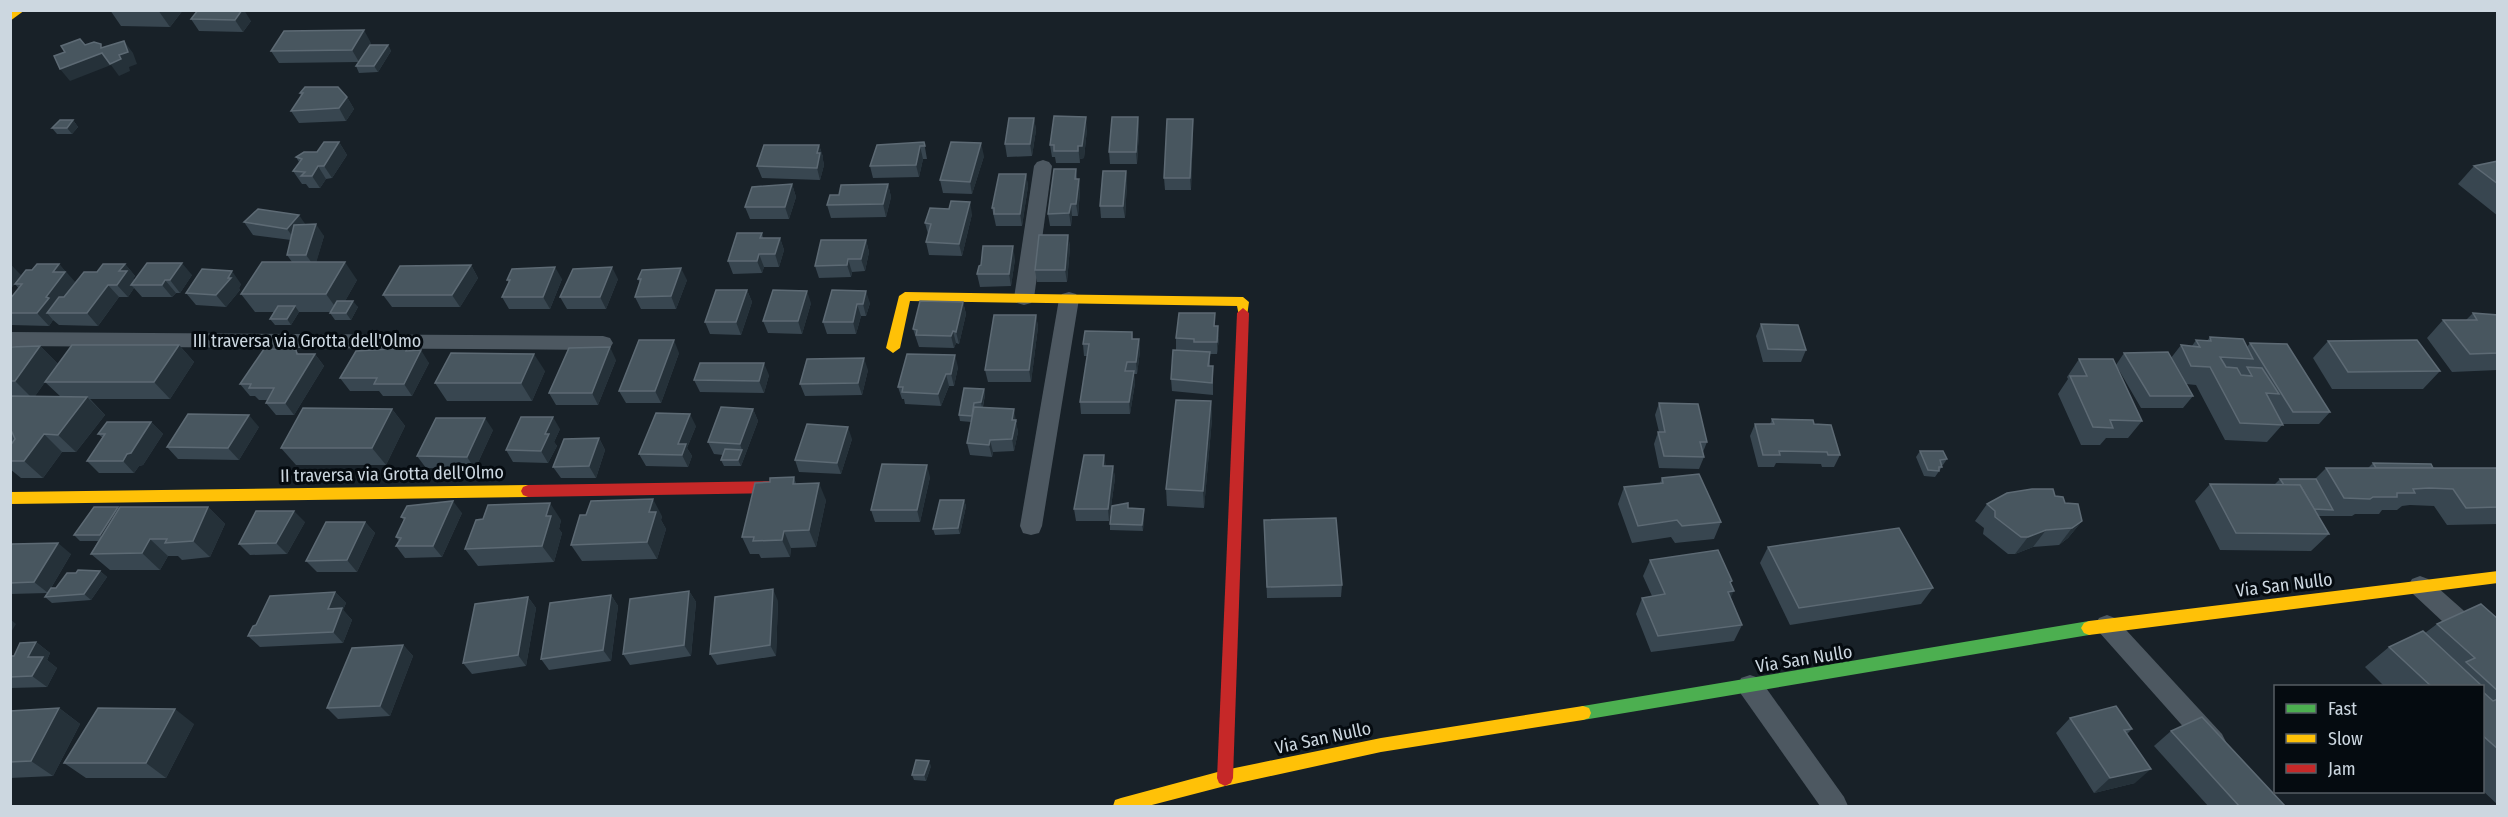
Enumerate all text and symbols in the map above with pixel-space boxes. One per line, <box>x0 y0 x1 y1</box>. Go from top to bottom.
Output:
street label: III traversa via Grotta dell'Olmo <box>193 330 421 352</box>
street label: II traversa via Grotta dell'Olmo <box>280 461 504 487</box>
street label: Via San Nullo <box>2234 568 2334 602</box>
street label: Via San Nullo <box>1754 641 1854 677</box>
legend <box>2274 685 2484 793</box>
text: Fast <box>2328 698 2357 720</box>
street label: Via San Nullo <box>1273 717 1373 759</box>
text: Slow <box>2328 728 2363 750</box>
text: Jam <box>2328 758 2356 780</box>

